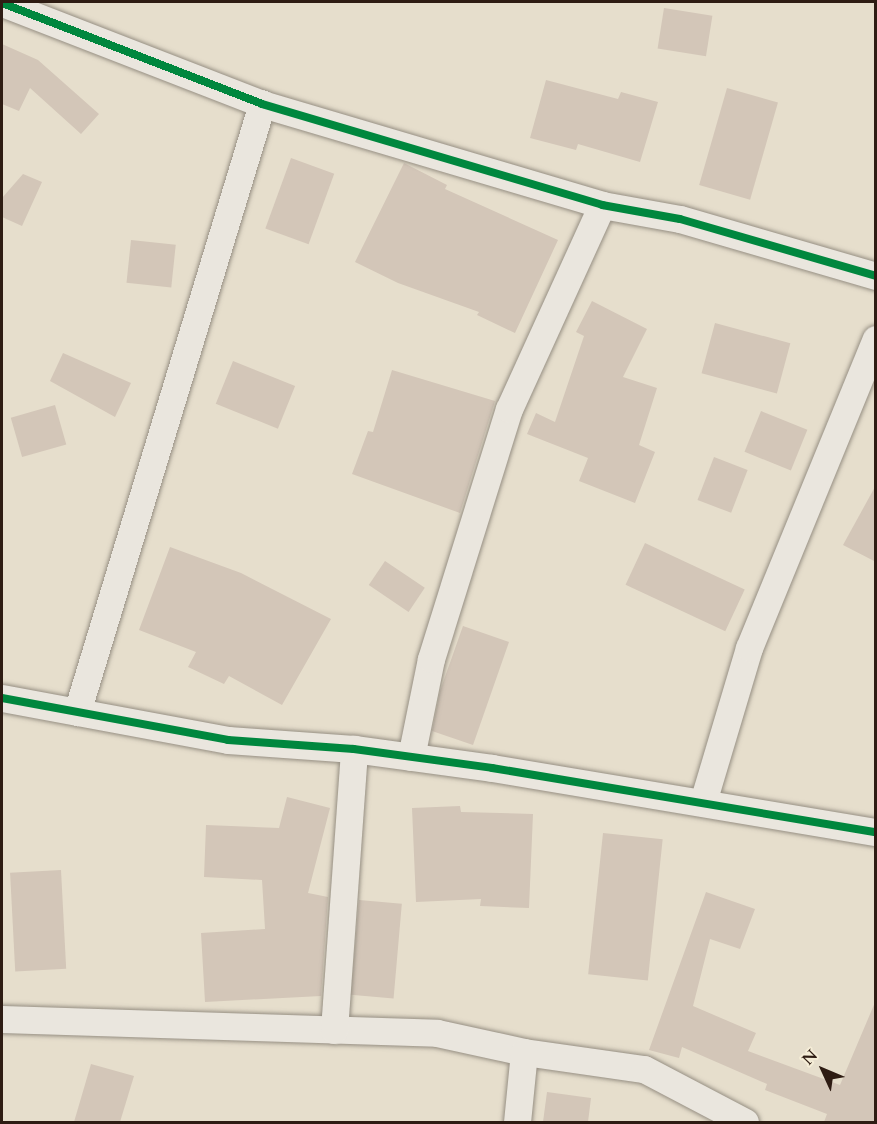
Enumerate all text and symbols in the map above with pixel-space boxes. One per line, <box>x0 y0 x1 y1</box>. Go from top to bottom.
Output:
north arrow <box>793 1040 853 1100</box>
text: N <box>797 1045 823 1070</box>

